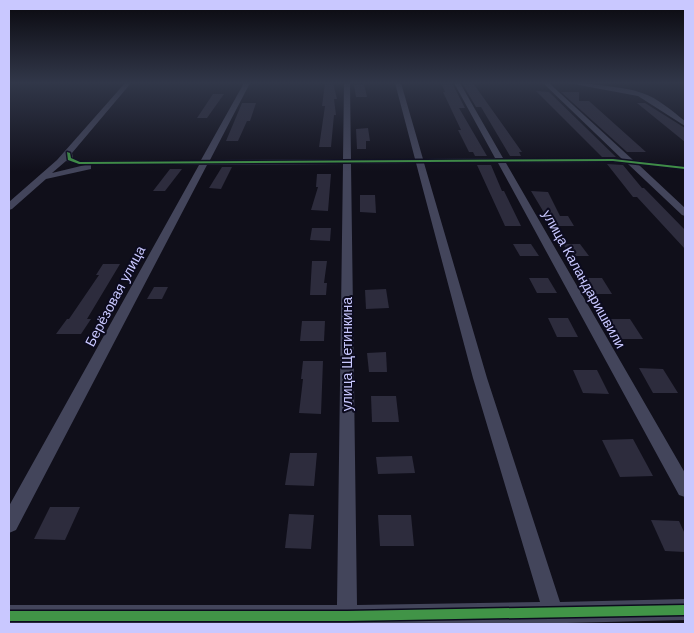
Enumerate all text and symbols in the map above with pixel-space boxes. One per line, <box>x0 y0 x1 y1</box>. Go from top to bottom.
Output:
street label: улица Каландаришвили <box>539 207 629 351</box>
street label: Берёзовая улица <box>82 243 148 349</box>
street label: улица Щетинкина <box>339 297 355 411</box>

